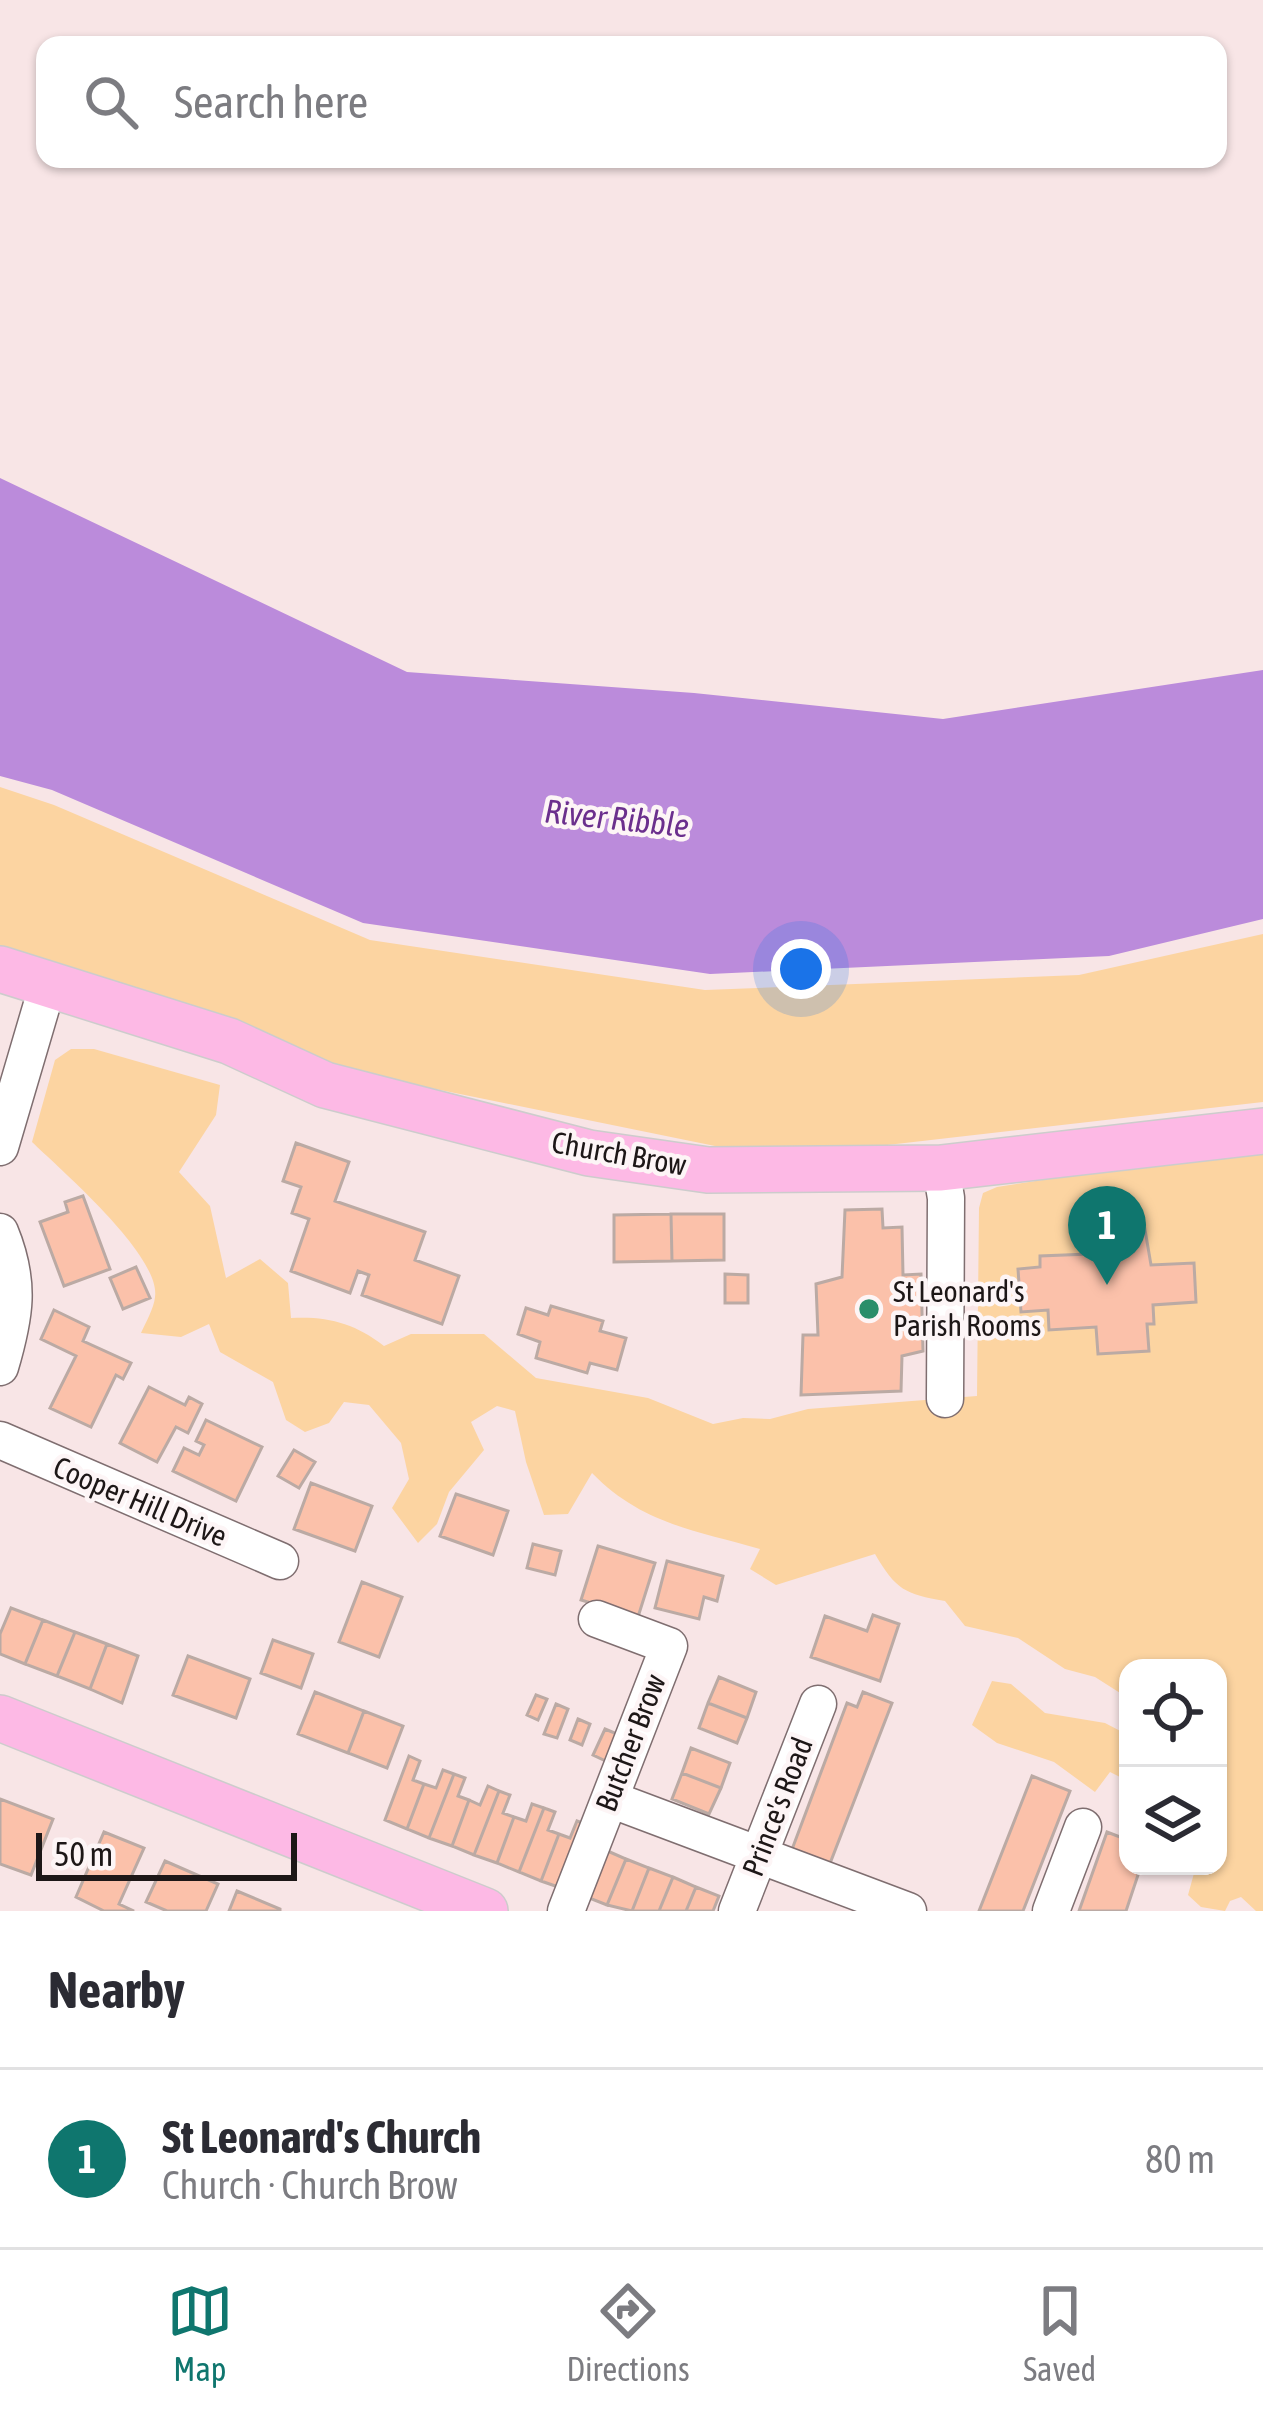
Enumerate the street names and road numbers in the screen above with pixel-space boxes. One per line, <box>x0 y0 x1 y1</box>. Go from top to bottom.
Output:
street label: Church Brow <box>549 1124 689 1182</box>
street label: Cooper Hill Drive <box>49 1449 232 1553</box>
street label: Butcher Brow <box>588 1669 672 1816</box>
street label: Prince's Road <box>735 1733 819 1881</box>

